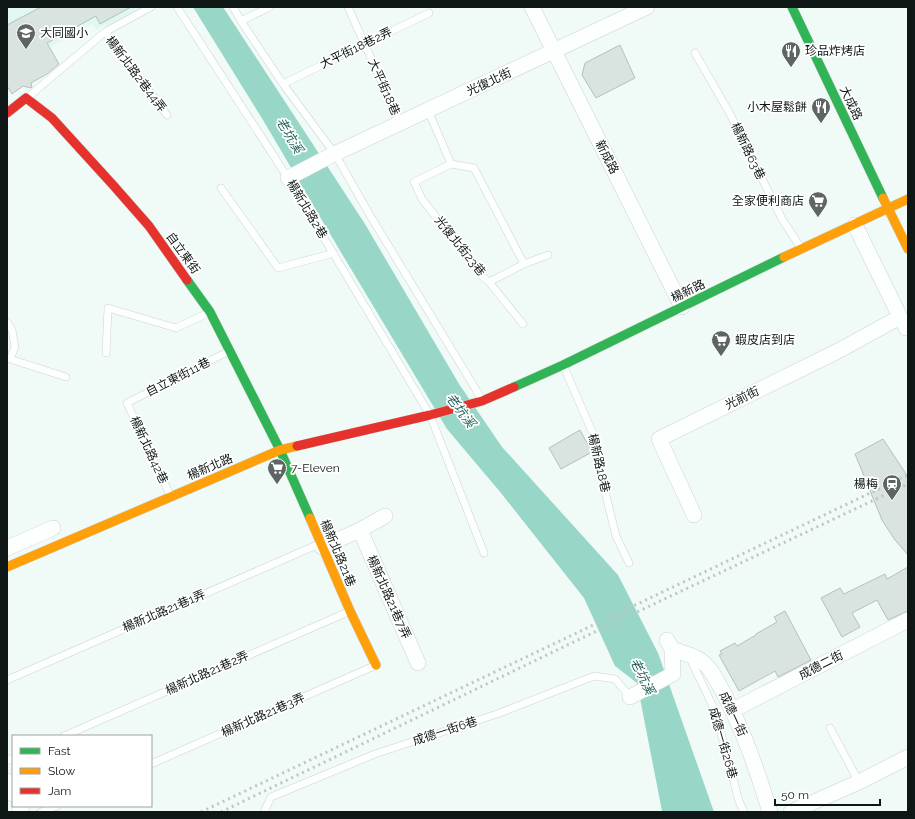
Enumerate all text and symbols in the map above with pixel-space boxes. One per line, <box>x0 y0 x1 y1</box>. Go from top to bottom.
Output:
school or university icon: 大同國小 <box>15 22 37 50</box>
street label: 大平街18巷2弄 <box>318 24 394 72</box>
place label: 大同國小 <box>40 26 88 40</box>
street label: 楊新北路2巷44弄 <box>103 33 169 115</box>
restaurant icon: 珍品炸烤店 <box>780 40 802 68</box>
place label: 珍品炸烤店 <box>805 44 865 58</box>
street label: 大平街18巷 <box>365 57 403 117</box>
street label: 光復北街 <box>464 66 514 98</box>
street label: 大成路 <box>837 84 865 122</box>
restaurant icon: 小木屋鬆餅 <box>810 96 832 124</box>
place label: 小木屋鬆餅 <box>747 100 807 114</box>
water label: 老坑溪 <box>273 115 307 158</box>
street label: 楊新路63巷 <box>728 120 768 182</box>
street label: 新成路 <box>593 138 621 176</box>
street label: 楊新北路2巷 <box>284 177 330 241</box>
supermarket icon: 全家便利商店 <box>807 190 829 218</box>
place label: 全家便利商店 <box>732 194 804 208</box>
street label: 光復北街23巷 <box>432 213 488 279</box>
street label: 自立東街 <box>163 229 203 277</box>
street label: 楊新路 <box>669 277 707 305</box>
supermarket icon: 蝦皮店到店 <box>710 329 732 357</box>
place label: 蝦皮店到店 <box>735 333 795 347</box>
street label: 自立東街11巷 <box>144 355 212 399</box>
street label: 光前街 <box>723 384 761 412</box>
water label: 老坑溪 <box>443 390 480 432</box>
street label: 楊新北路42巷 <box>127 414 171 486</box>
street label: 楊新路18巷 <box>585 432 613 494</box>
street label: 楊新北路 <box>185 451 235 483</box>
supermarket icon: 7-Eleven <box>266 457 288 485</box>
place label: 7-Eleven <box>291 461 340 475</box>
station icon: 楊梅 <box>881 473 903 501</box>
place label: 楊梅 <box>854 477 878 491</box>
street label: 楊新北路21巷 <box>318 517 358 589</box>
street label: 楊新北路21巷7弄 <box>364 553 414 641</box>
street label: 楊新北路21巷1弄 <box>121 587 207 635</box>
street label: 楊新北路21巷2弄 <box>163 648 251 698</box>
street label: 成德二街 <box>796 648 846 682</box>
water label: 老坑溪 <box>627 655 659 699</box>
street label: 成德一街 <box>717 689 749 739</box>
street label: 楊新北路21巷3弄 <box>219 690 307 740</box>
street label: 成德一街26巷 <box>706 706 740 780</box>
street label: 成德一街6巷 <box>411 714 479 748</box>
legend <box>12 735 152 807</box>
text: Fast <box>48 744 71 758</box>
text: Slow <box>48 764 75 778</box>
scale bar <box>775 781 880 807</box>
text: Jam <box>48 784 71 798</box>
text: 50 m <box>781 788 809 802</box>

